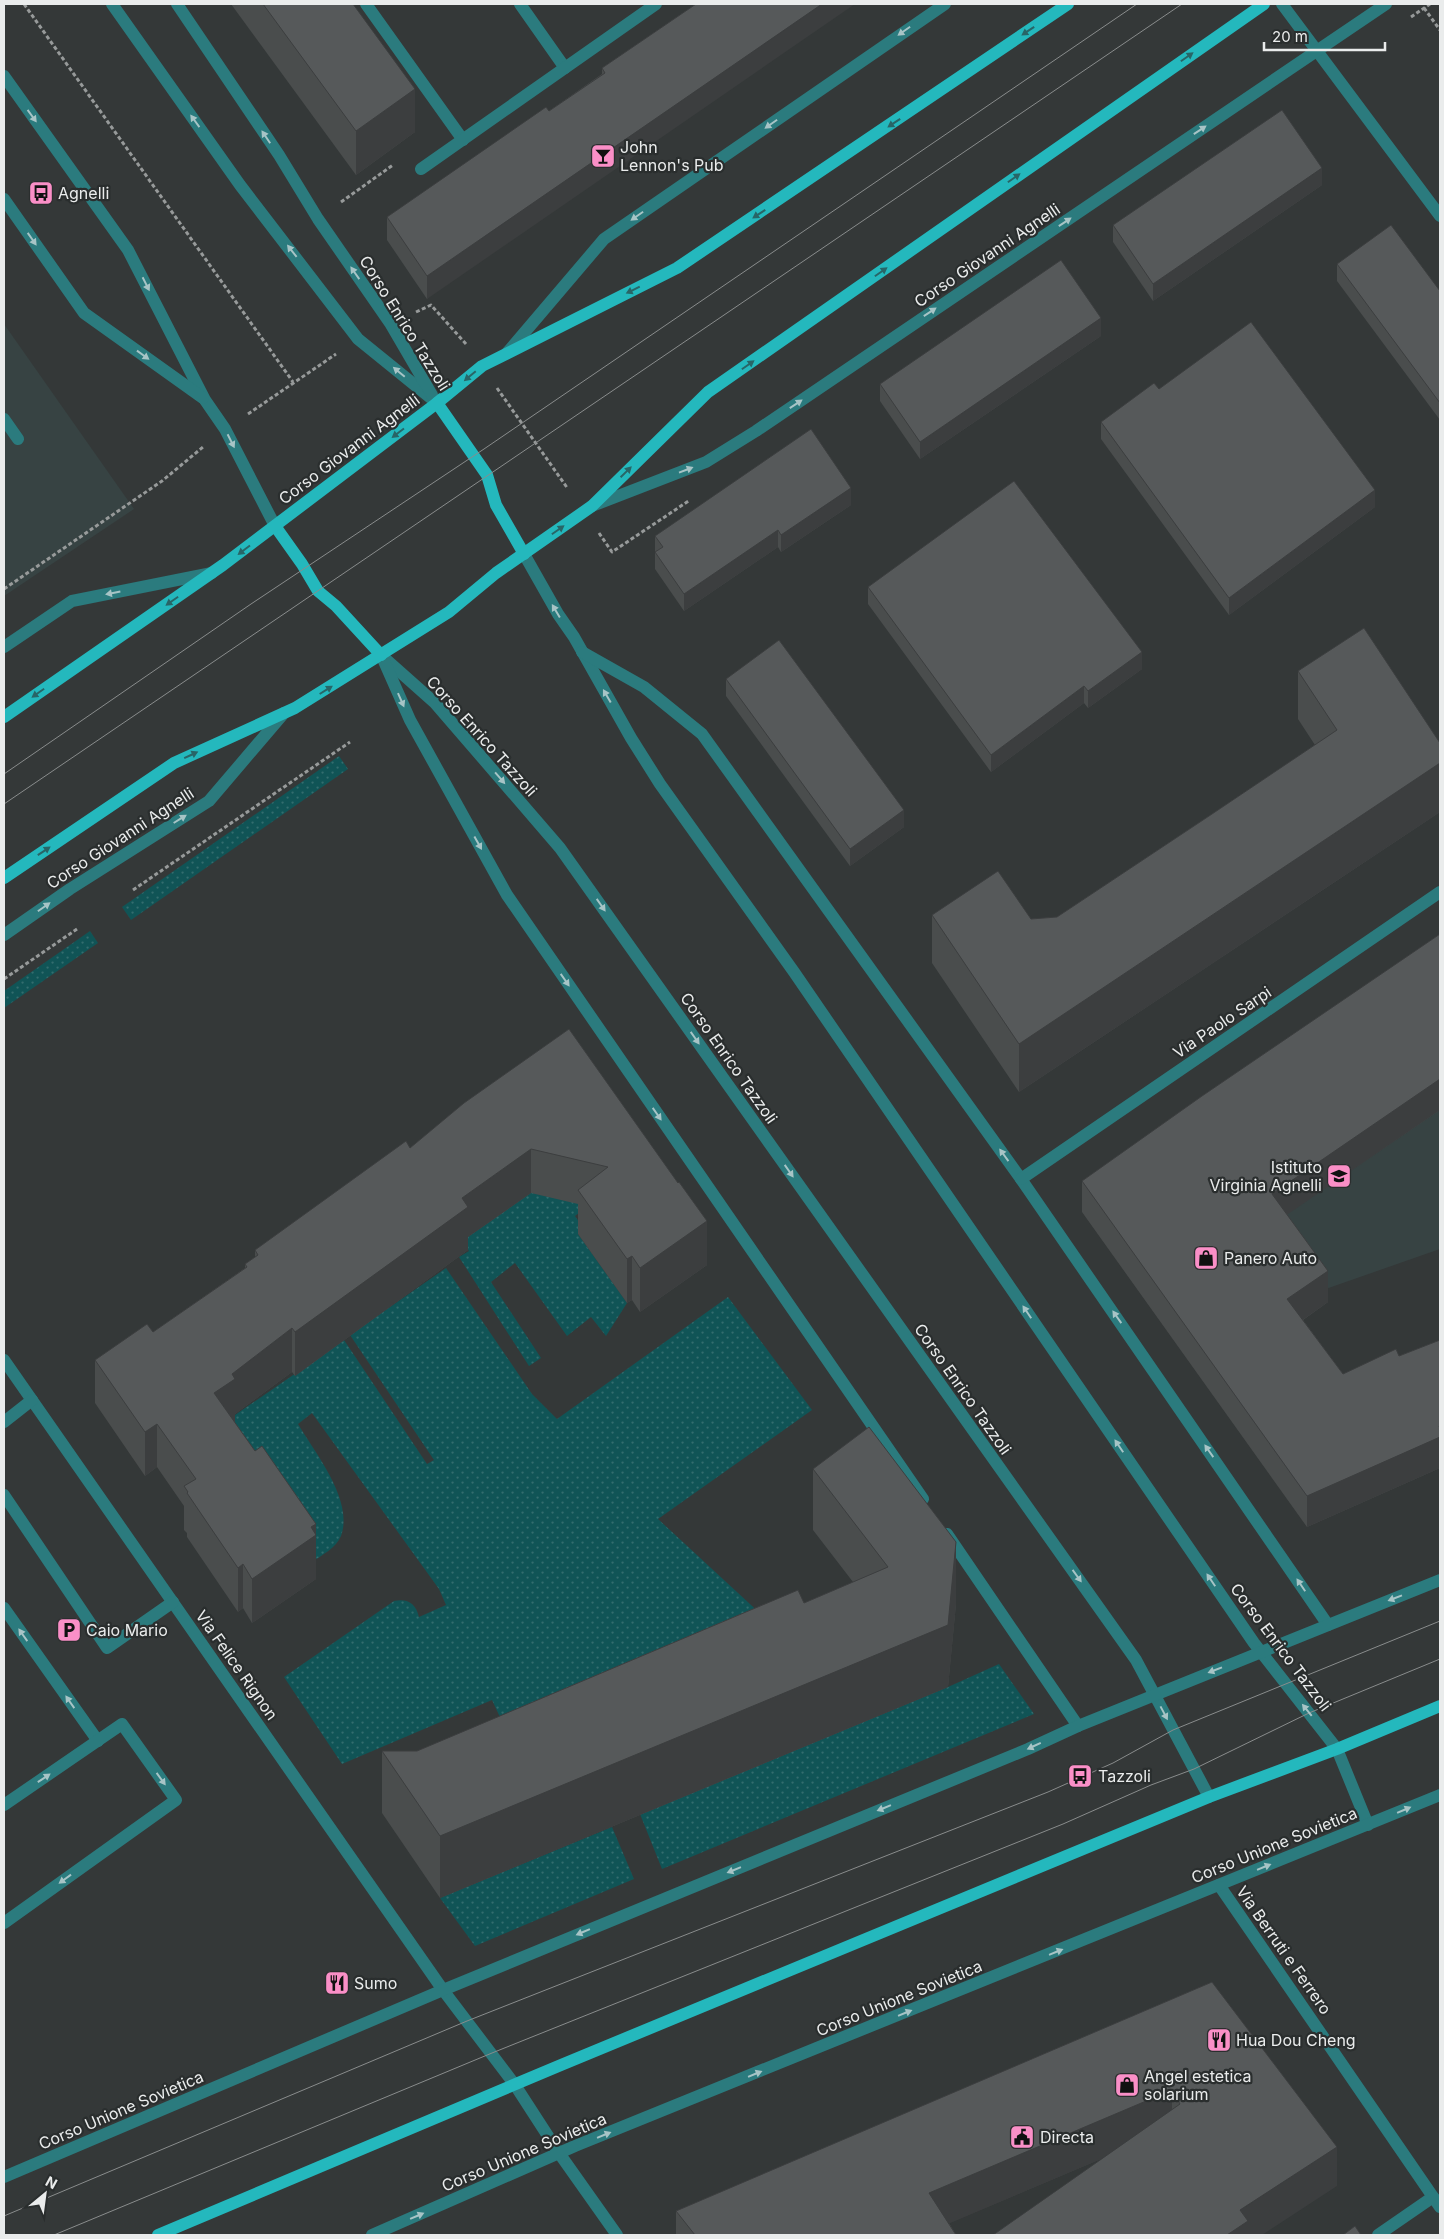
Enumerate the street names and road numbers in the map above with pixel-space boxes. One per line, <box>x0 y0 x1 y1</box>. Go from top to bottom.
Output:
street label: Corso Giovanni Agnelli <box>910 199 1064 311</box>
street label: Corso Enrico Tazzoli <box>355 252 455 394</box>
street label: Corso Giovanni Agnelli <box>275 389 423 509</box>
street label: Corso Enrico Tazzoli <box>423 672 541 800</box>
street label: Corso Giovanni Agnelli <box>43 783 197 893</box>
street label: Via Paolo Sarpi <box>1169 982 1275 1062</box>
street label: Corso Enrico Tazzoli <box>676 989 782 1127</box>
street label: Corso Enrico Tazzoli <box>910 1320 1016 1458</box>
street label: Corso Enrico Tazzoli <box>1226 1579 1336 1715</box>
street label: Via Felice Rignon <box>192 1606 282 1724</box>
street label: Corso Unione Sovietica <box>1188 1803 1360 1887</box>
street label: Via Berruti e Ferrero <box>1232 1882 1336 2018</box>
street label: Corso Unione Sovietica <box>813 1956 985 2040</box>
street label: Corso Unione Sovietica <box>36 2066 206 2154</box>
street label: Corso Unione Sovietica <box>439 2108 609 2196</box>

